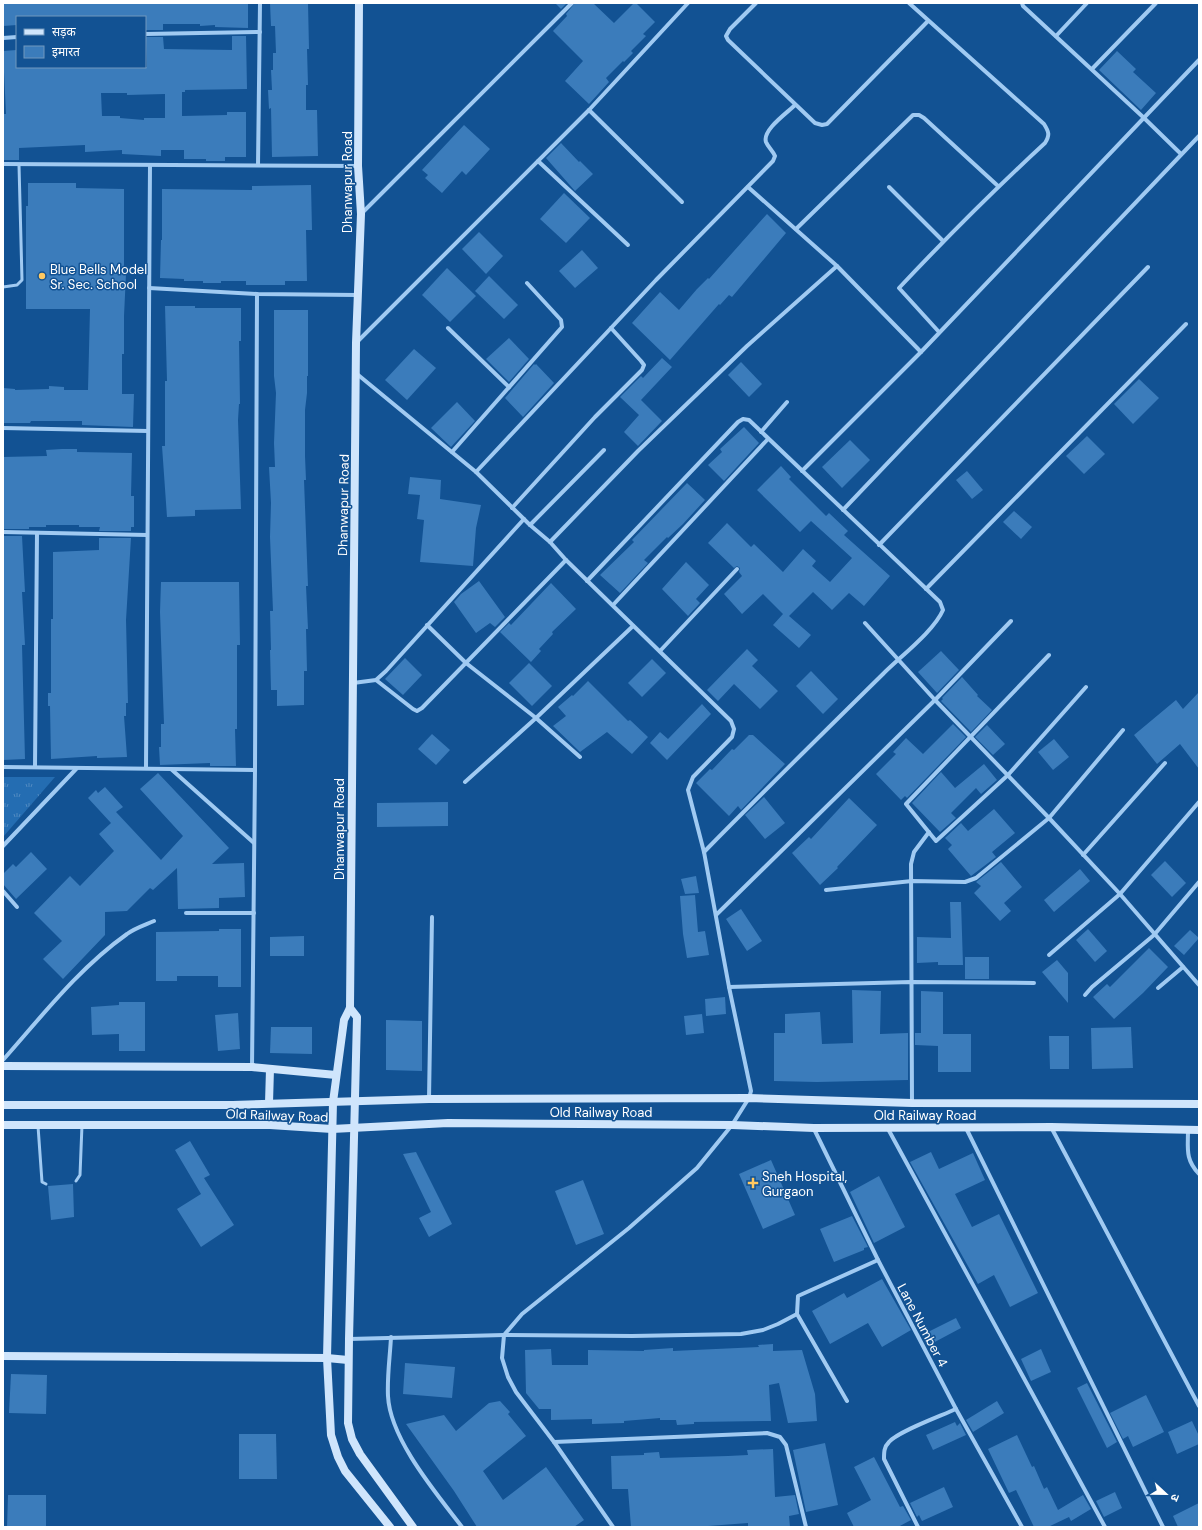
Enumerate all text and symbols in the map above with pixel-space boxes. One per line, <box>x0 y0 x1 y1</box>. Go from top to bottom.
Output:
legend <box>16 16 146 68</box>
text: सड़क <box>52 24 77 40</box>
text: इमारत <box>52 44 81 60</box>
street label: Dhanwapur Road <box>339 131 356 233</box>
place label: Blue Bells Model Sr. Sec. School <box>50 261 147 293</box>
marker: Blue Bells Model Sr. Sec. School <box>37 271 47 281</box>
street label: Dhanwapur Road <box>334 454 353 556</box>
street label: Dhanwapur Road <box>331 778 348 880</box>
street label: Old Railway Road <box>550 1104 652 1121</box>
street label: Old Railway Road <box>225 1105 329 1126</box>
street label: Old Railway Road <box>874 1107 976 1124</box>
place label: Sneh Hospital, Gurgaon <box>762 1168 847 1200</box>
marker: Sneh Hospital, Gurgaon <box>747 1177 759 1189</box>
street label: Lane Number 4 <box>893 1281 952 1370</box>
north arrow <box>1146 1474 1186 1514</box>
text: उ <box>1167 1492 1183 1504</box>

